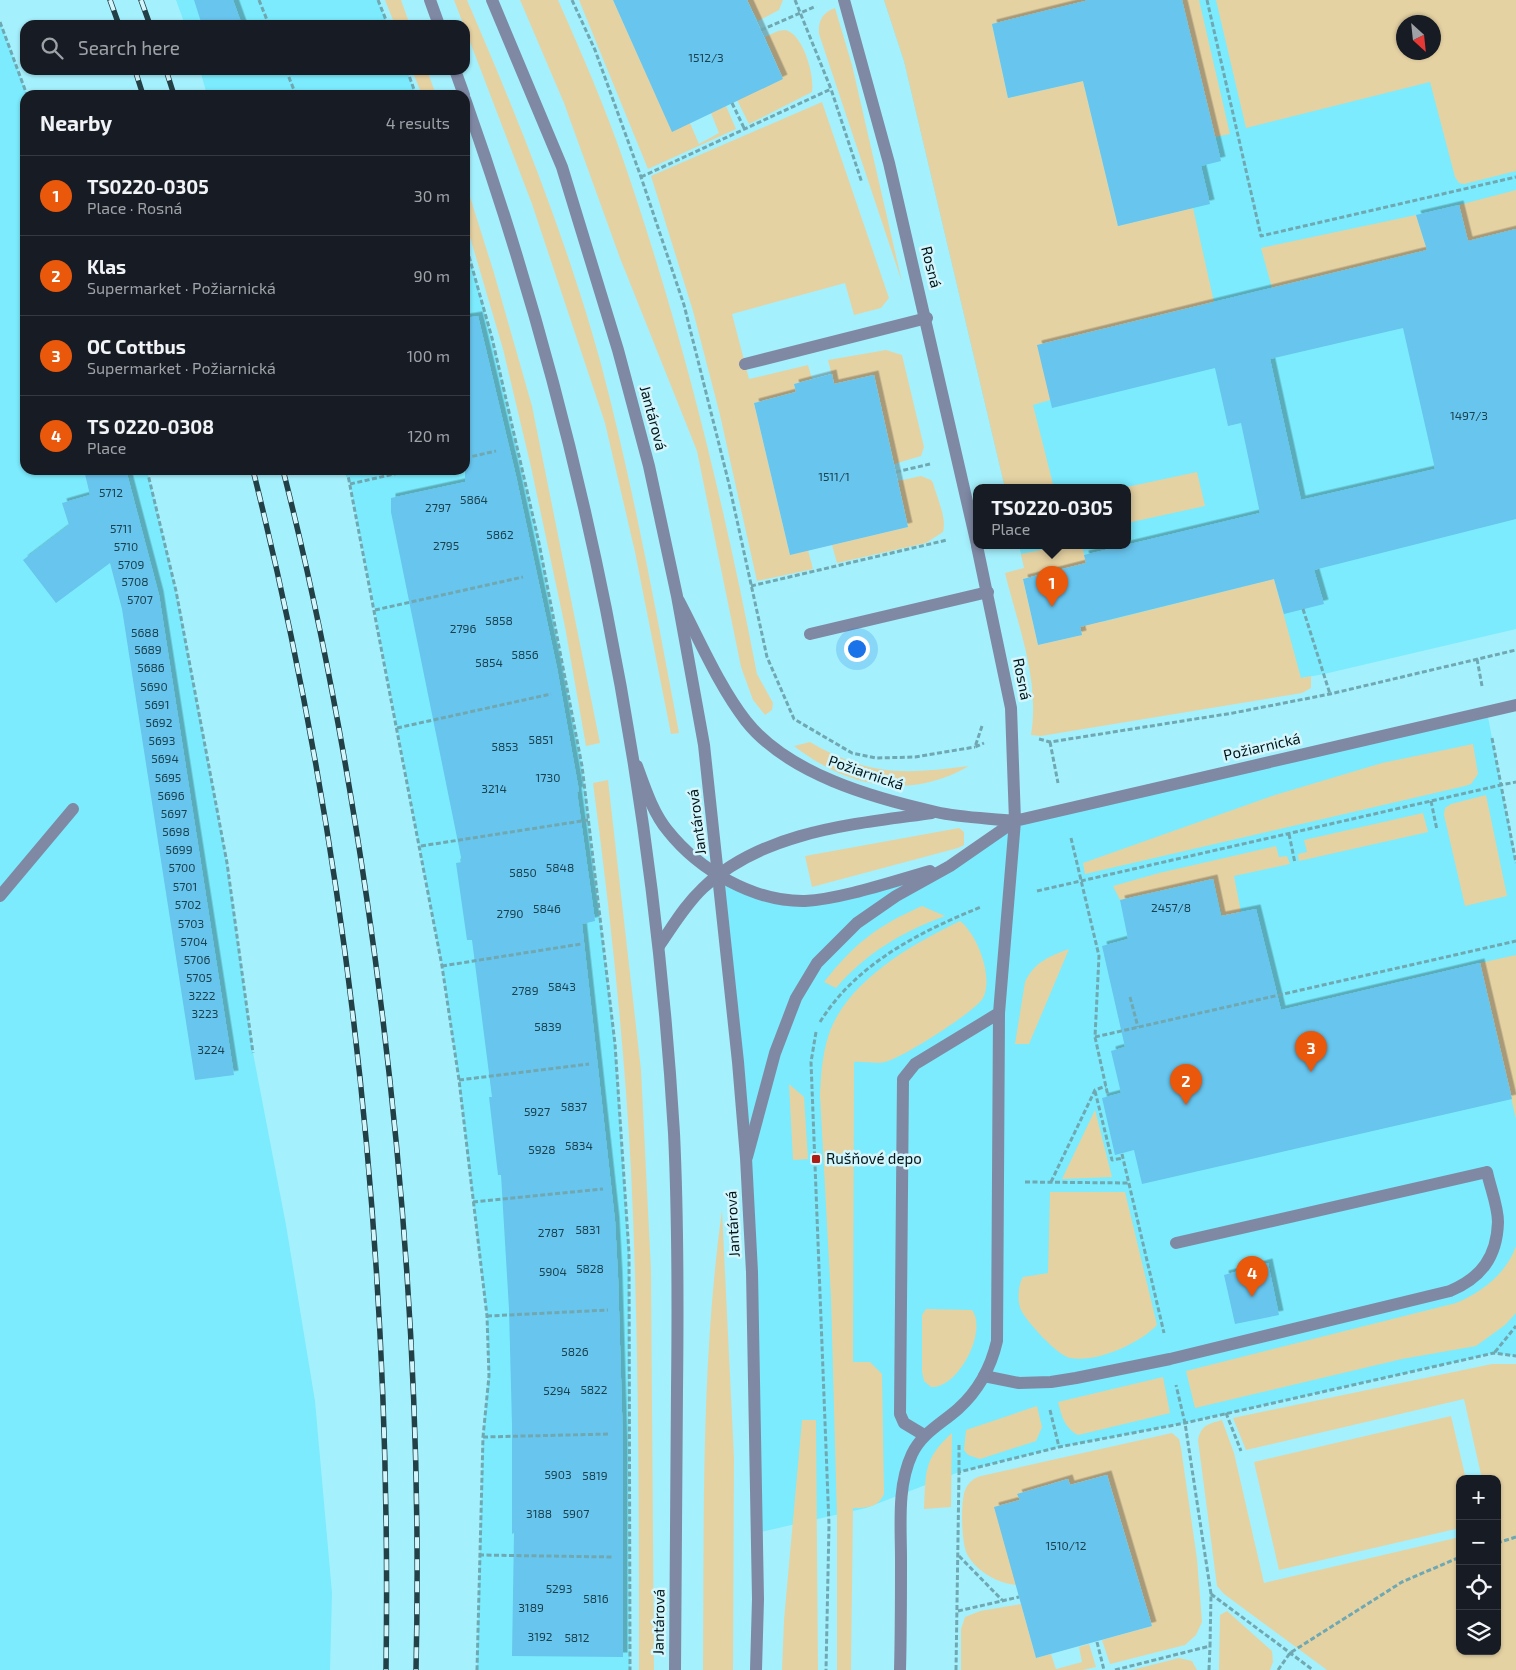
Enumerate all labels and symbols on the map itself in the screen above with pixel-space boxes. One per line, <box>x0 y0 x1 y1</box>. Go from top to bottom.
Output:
north arrow <box>1396 15 1441 60</box>
house number: 1512/3 <box>688 50 724 64</box>
street label: Rosná <box>918 244 946 289</box>
street label: Jantárová <box>637 383 671 452</box>
house number: 1497/3 <box>1450 408 1488 422</box>
house number: 1511/1 <box>818 469 850 483</box>
house number: 5712 <box>99 485 123 499</box>
house number: 5864 <box>460 492 488 506</box>
house number: 2797 <box>425 500 451 514</box>
house number: 5711 <box>110 521 132 535</box>
house number: 5862 <box>486 527 514 541</box>
house number: 2795 <box>433 538 459 552</box>
house number: 5710 <box>114 539 138 553</box>
house number: 5709 <box>118 557 144 571</box>
pin: 1 <box>1036 566 1068 607</box>
house number: 5708 <box>121 574 149 588</box>
house number: 5707 <box>127 592 153 606</box>
house number: 5858 <box>485 613 513 627</box>
house number: 2796 <box>450 621 476 635</box>
house number: 5688 <box>131 625 159 639</box>
your location <box>844 636 870 662</box>
house number: 5689 <box>134 642 162 656</box>
house number: 5856 <box>511 647 539 661</box>
house number: 5854 <box>475 655 503 669</box>
street label: Rosná <box>1010 656 1036 701</box>
house number: 5686 <box>137 660 165 674</box>
house number: 5690 <box>140 679 168 693</box>
house number: 5691 <box>145 697 169 711</box>
house number: 5692 <box>146 715 173 729</box>
street label: Požiarnická <box>1221 728 1302 764</box>
house number: 5851 <box>529 732 553 746</box>
house number: 5693 <box>149 733 175 747</box>
house number: 5853 <box>492 739 518 753</box>
house number: 5694 <box>151 751 179 765</box>
street label: Požiarnická <box>826 751 906 793</box>
house number: 5695 <box>155 770 181 784</box>
house number: 1730 <box>536 770 560 784</box>
house number: 3214 <box>481 781 507 795</box>
house number: 5696 <box>157 788 185 802</box>
street label: Jantárová <box>683 788 709 856</box>
house number: 5697 <box>161 806 187 820</box>
house number: 5698 <box>162 824 190 838</box>
house number: 5699 <box>165 842 193 856</box>
house number: 5700 <box>168 860 196 874</box>
house number: 5848 <box>546 860 574 874</box>
house number: 5850 <box>509 865 537 879</box>
house number: 5701 <box>173 879 197 893</box>
house number: 5702 <box>175 897 202 911</box>
house number: 2457/8 <box>1151 900 1191 914</box>
house number: 5846 <box>533 901 561 915</box>
house number: 2790 <box>497 906 524 920</box>
house number: 5703 <box>178 916 204 930</box>
house number: 5704 <box>180 934 208 948</box>
house number: 5706 <box>184 952 210 966</box>
house number: 5705 <box>186 970 212 984</box>
house number: 5843 <box>548 979 576 993</box>
house number: 2789 <box>511 983 539 997</box>
house number: 3222 <box>189 988 216 1002</box>
house number: 3223 <box>192 1006 218 1020</box>
house number: 5839 <box>534 1019 562 1033</box>
pin: 3 <box>1295 1031 1327 1072</box>
house number: 3224 <box>197 1042 225 1056</box>
pin: 2 <box>1170 1064 1202 1105</box>
house number: 5837 <box>561 1099 587 1113</box>
house number: 5927 <box>524 1104 550 1118</box>
house number: 5834 <box>565 1138 593 1152</box>
house number: 5928 <box>528 1142 556 1156</box>
place label: Rušňové depo <box>826 1149 922 1167</box>
marker: Rušňové depo <box>810 1153 822 1165</box>
street label: Jantárová <box>721 1190 743 1258</box>
house number: 5831 <box>575 1222 601 1236</box>
house number: 2787 <box>538 1225 564 1239</box>
pin: 4 <box>1236 1256 1268 1297</box>
house number: 5828 <box>576 1261 604 1275</box>
house number: 5904 <box>539 1264 567 1278</box>
house number: 5826 <box>561 1344 589 1358</box>
house number: 5822 <box>580 1382 608 1396</box>
house number: 5294 <box>543 1383 571 1397</box>
house number: 5903 <box>544 1467 572 1481</box>
house number: 5819 <box>582 1468 608 1482</box>
house number: 3188 <box>526 1506 552 1520</box>
house number: 5907 <box>563 1506 589 1520</box>
house number: 1510/12 <box>1046 1538 1087 1552</box>
house number: 5293 <box>546 1581 572 1595</box>
street label: Jantárová <box>648 1589 668 1655</box>
house number: 5816 <box>583 1591 609 1605</box>
house number: 3189 <box>518 1600 544 1614</box>
house number: 3192 <box>527 1629 553 1643</box>
house number: 5812 <box>564 1630 590 1644</box>

